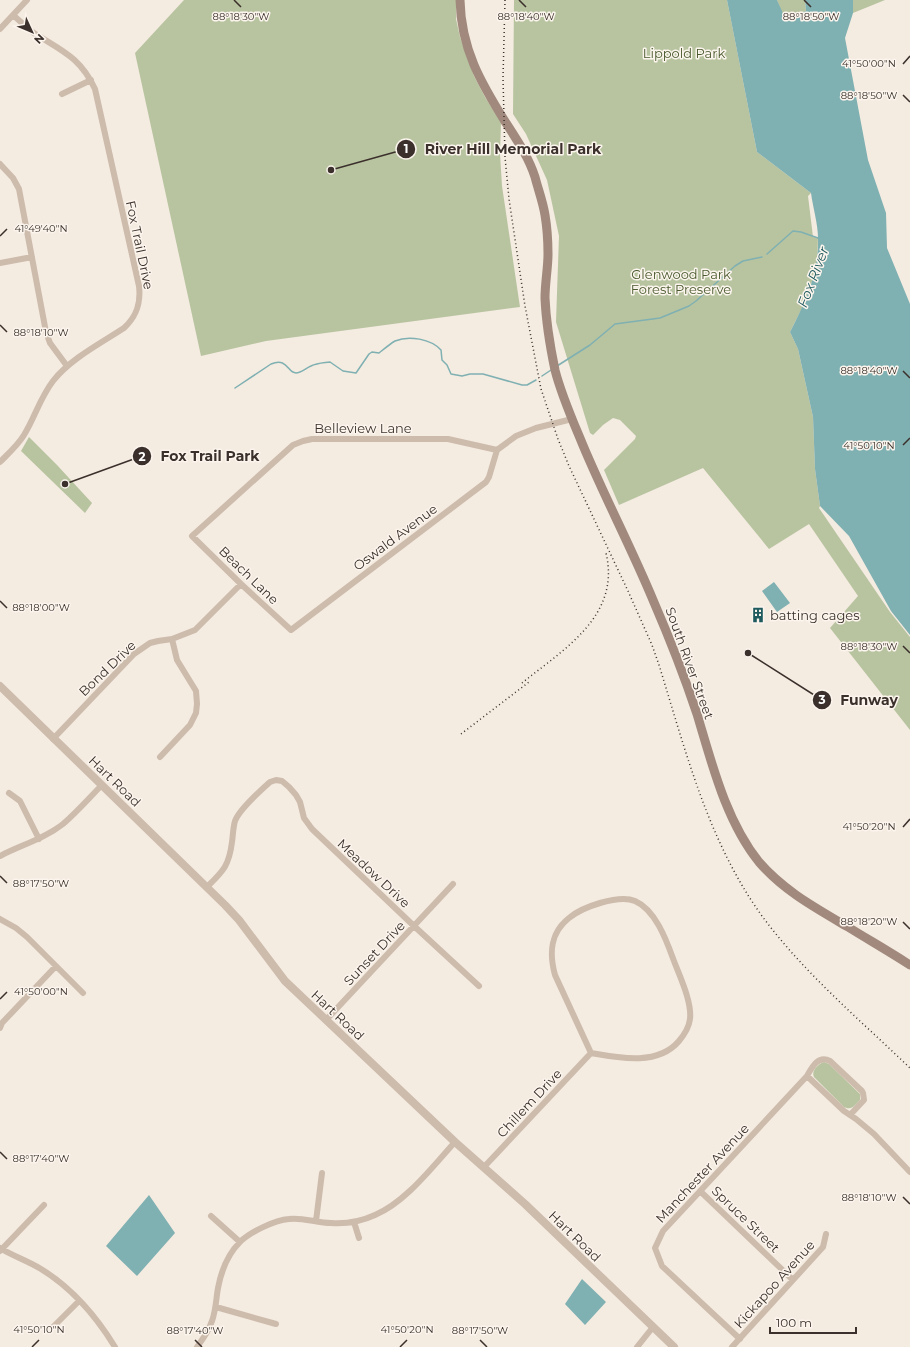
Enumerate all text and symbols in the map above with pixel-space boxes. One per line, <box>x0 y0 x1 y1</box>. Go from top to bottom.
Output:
text: 88°18'30"W <box>213 10 269 23</box>
text: 88°18'40"W <box>497 10 555 23</box>
text: 88°18'50"W <box>783 10 839 23</box>
north arrow <box>12 12 52 52</box>
text: N <box>31 31 47 47</box>
park label: Lippold Park <box>643 45 725 61</box>
text: 41°50'00"N <box>842 57 896 70</box>
text: 88°18'50"W <box>841 89 897 102</box>
callout: River Hill Memorial Park <box>396 136 609 162</box>
text: River Hill Memorial Park <box>425 140 602 158</box>
text: 1 <box>404 141 408 156</box>
street label: Fox Trail Drive <box>123 199 157 291</box>
text: 41°49'40"N <box>14 222 68 235</box>
water label: Fox River <box>793 244 833 310</box>
park label: Glenwood Park Forest Preserve <box>631 266 731 297</box>
text: 88°18'10"W <box>13 326 69 339</box>
text: 88°18'40"W <box>840 364 898 377</box>
street label: Belleview Lane <box>314 420 412 436</box>
text: 41°50'10"N <box>843 439 895 452</box>
callout: Fox Trail Park <box>132 443 267 469</box>
text: Fox Trail Park <box>161 447 260 465</box>
text: 2 <box>138 449 146 464</box>
street label: Oswald Avenue <box>350 500 440 574</box>
street label: Beach Lane <box>216 543 282 607</box>
text: 88°18'00"W <box>12 601 70 614</box>
street label: South River Street <box>662 605 718 721</box>
building icon: batting cages <box>749 606 767 624</box>
place label: batting cages <box>770 607 860 623</box>
street label: Bond Drive <box>75 637 139 699</box>
text: 88°18'30"W <box>841 640 897 653</box>
callout: Funway <box>812 687 906 713</box>
text: Funway <box>840 691 898 709</box>
text: 3 <box>817 692 826 707</box>
street label: Hart Road <box>86 752 144 810</box>
text: 41°50'20"N <box>842 820 896 833</box>
street label: Meadow Drive <box>334 835 414 911</box>
text: 88°17'50"W <box>13 877 69 890</box>
text: 88°18'20"W <box>841 915 897 928</box>
street label: Sunset Drive <box>340 917 408 989</box>
text: 41°50'00"N <box>14 985 68 998</box>
street label: Hart Road <box>308 987 368 1043</box>
street label: Chillem Drive <box>493 1065 565 1140</box>
street label: Manchester Avenue <box>652 1120 752 1226</box>
text: 88°17'40"W <box>13 1152 69 1165</box>
street label: Spruce Street <box>709 1182 783 1256</box>
text: 88°18'10"W <box>841 1191 897 1204</box>
street label: Hart Road <box>546 1207 604 1265</box>
street label: Kickapoo Avenue <box>730 1237 818 1331</box>
scale bar <box>770 1309 856 1335</box>
text: 100 m <box>776 1315 812 1330</box>
text: 41°50'10"N <box>13 1323 65 1336</box>
text: 41°50'20"N <box>380 1323 434 1336</box>
text: 88°17'40"W <box>167 1324 223 1337</box>
text: 88°17'50"W <box>452 1324 508 1337</box>

